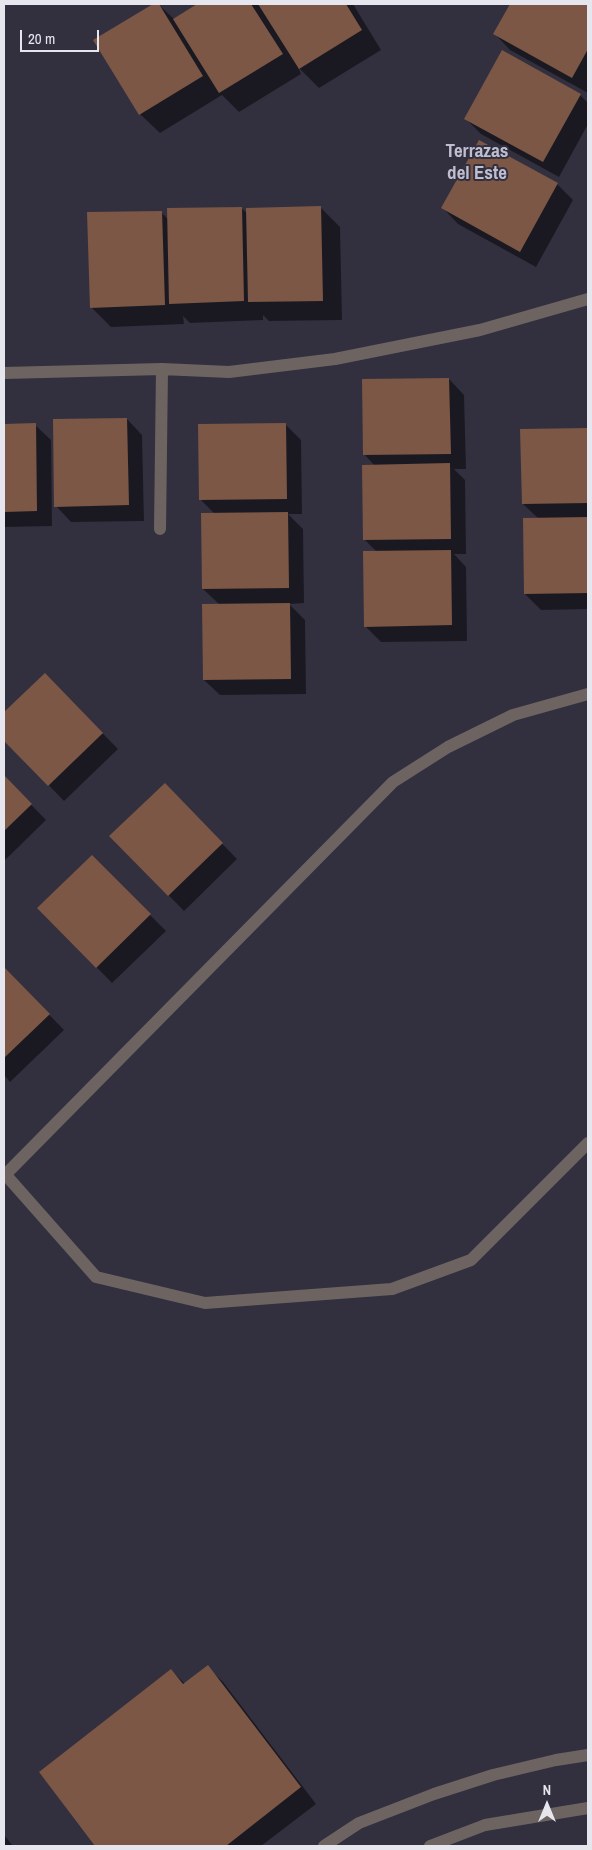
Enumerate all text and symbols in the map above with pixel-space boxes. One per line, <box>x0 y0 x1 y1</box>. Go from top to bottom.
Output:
scale bar <box>22 20 101 52</box>
text: 20 m <box>28 28 55 49</box>
district label: Terrazas del Este <box>446 141 508 185</box>
north arrow <box>522 1780 572 1830</box>
text: N <box>543 1781 551 1799</box>

